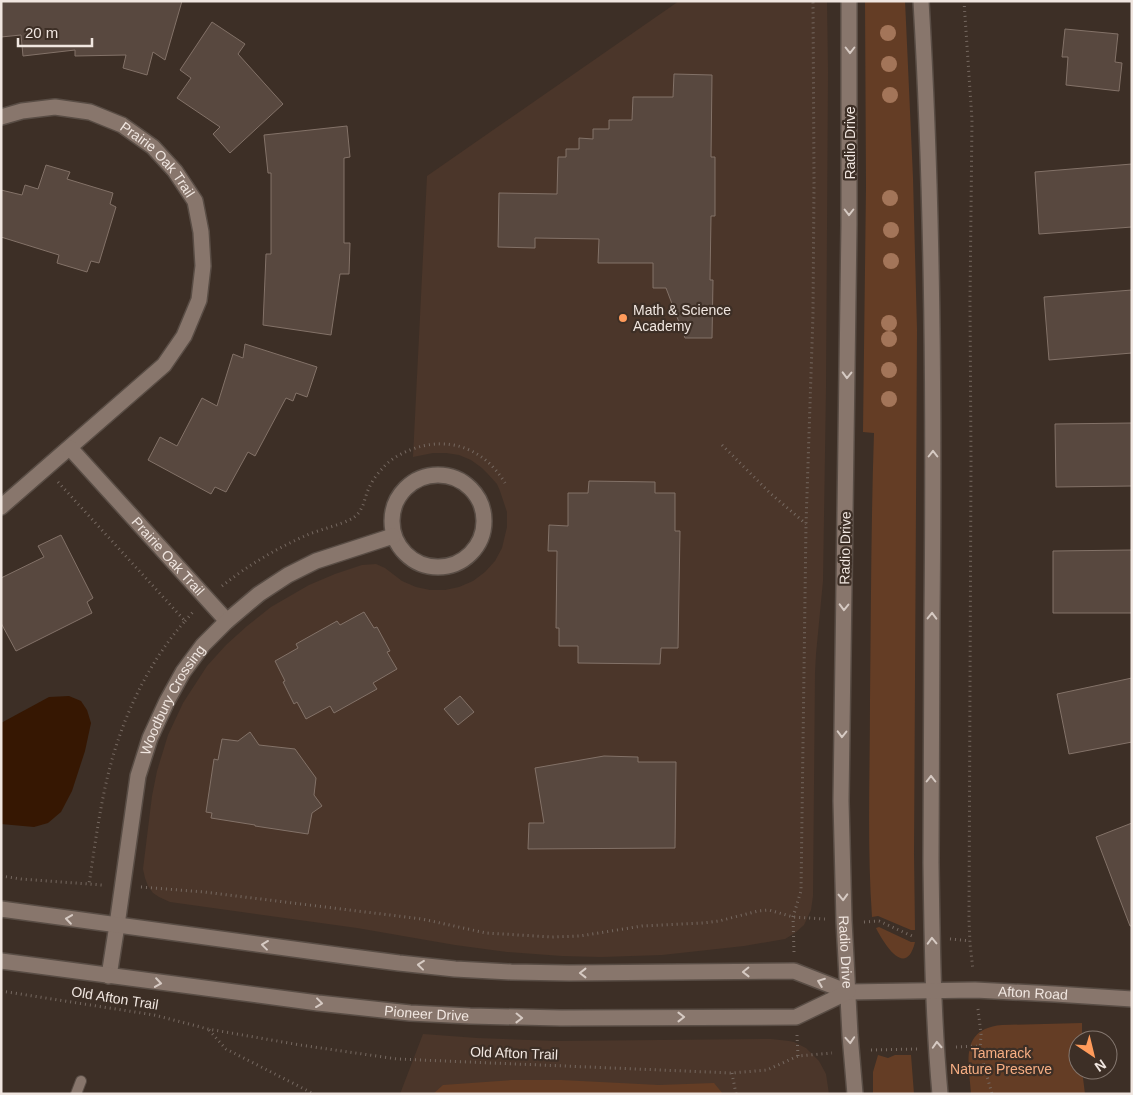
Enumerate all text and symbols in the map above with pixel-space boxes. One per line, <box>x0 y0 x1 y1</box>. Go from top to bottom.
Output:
scale bar <box>18 15 91 47</box>
text: 20 m <box>25 24 58 41</box>
one-way arrow <box>844 46 855 54</box>
street label: Radio Drive <box>842 106 858 180</box>
street label: Prairie Oak Trail <box>117 118 198 200</box>
one-way arrow <box>844 209 854 217</box>
place label: Math & Science Academy <box>633 302 731 334</box>
marker: Math & Science Academy <box>617 312 629 324</box>
one-way arrow <box>842 372 852 379</box>
one-way arrow <box>928 450 938 458</box>
street label: Radio Drive <box>836 511 854 585</box>
street label: Prairie Oak Trail <box>128 514 208 599</box>
one-way arrow <box>839 604 849 612</box>
one-way arrow <box>927 612 937 620</box>
street label: Woodbury Crossing <box>137 642 208 757</box>
one-way arrow <box>837 730 847 738</box>
one-way arrow <box>926 775 936 782</box>
one-way arrow <box>838 893 848 901</box>
one-way arrow <box>65 914 73 925</box>
street label: Radio Drive <box>836 915 856 989</box>
one-way arrow <box>927 937 938 945</box>
one-way arrow <box>261 940 269 951</box>
one-way arrow <box>416 960 424 971</box>
one-way arrow <box>741 967 749 977</box>
one-way arrow <box>579 968 586 978</box>
one-way arrow <box>153 977 162 987</box>
one-way arrow <box>817 977 826 988</box>
street label: Old Afton Trail <box>70 983 160 1013</box>
street label: Afton Road <box>997 983 1068 1003</box>
one-way arrow <box>315 997 323 1008</box>
street label: Pioneer Drive <box>384 1002 470 1024</box>
one-way arrow <box>678 1012 686 1023</box>
one-way arrow <box>516 1013 523 1023</box>
north arrow <box>1068 1030 1118 1080</box>
one-way arrow <box>845 1036 856 1044</box>
one-way arrow <box>931 1041 942 1049</box>
street label: Old Afton Trail <box>470 1043 558 1063</box>
park label: Tamarack Nature Preserve <box>950 1045 1052 1077</box>
text: N <box>1092 1056 1109 1075</box>

